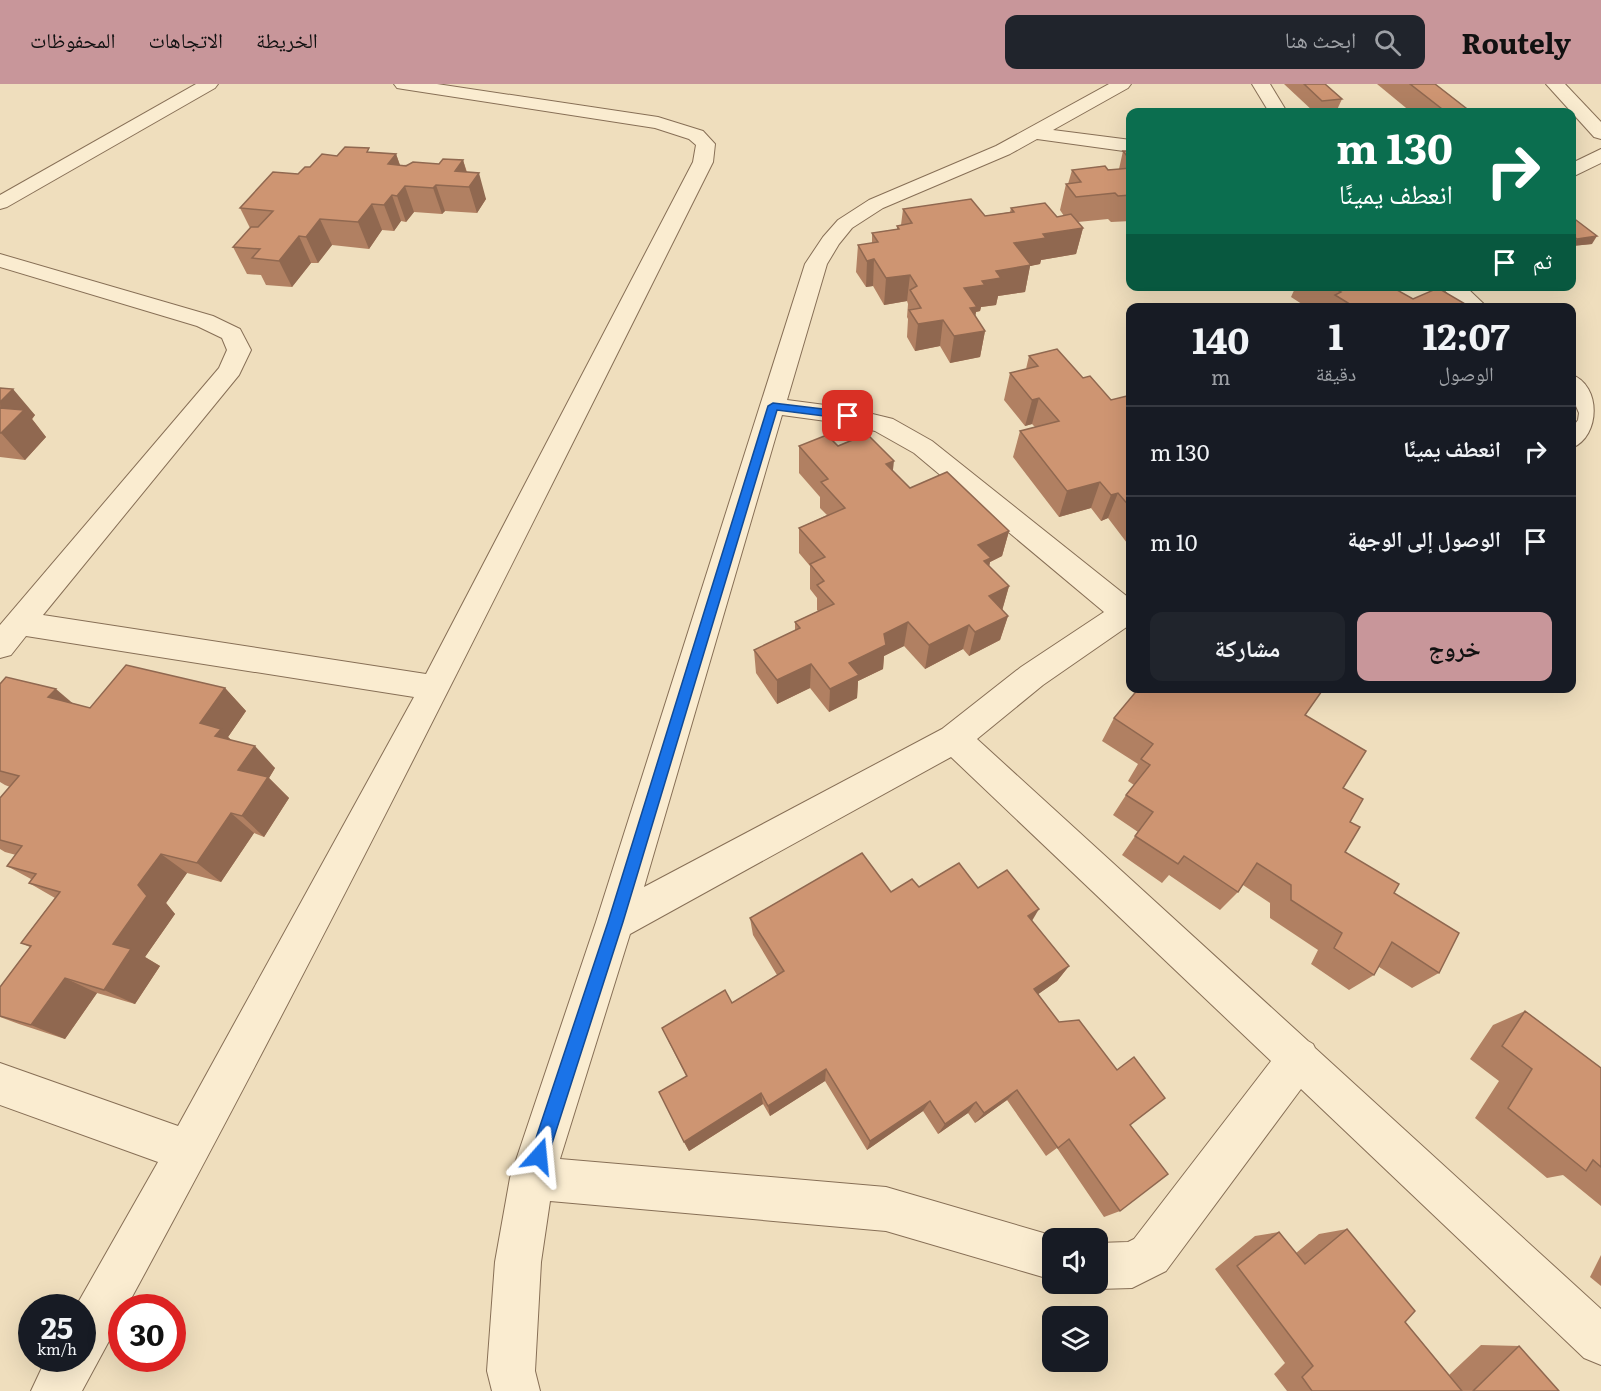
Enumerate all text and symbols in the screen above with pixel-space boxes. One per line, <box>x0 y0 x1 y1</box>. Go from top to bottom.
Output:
search box <box>1005 15 1425 69</box>
text: Routely <box>1461 21 1571 63</box>
text: ابحث هنا <box>1285 22 1356 55</box>
text: المحفوظات <box>30 23 115 54</box>
text: الاتجاهات <box>148 23 223 54</box>
text: الخريطة <box>256 23 318 54</box>
icon: search <box>1371 26 1404 59</box>
text: 130 m <box>1336 115 1453 177</box>
icon: right <box>1474 132 1552 210</box>
text: انعطف يمينًا <box>1339 172 1453 212</box>
text: ثم <box>1533 243 1552 276</box>
icon: arrive <box>1488 246 1521 279</box>
text: 1 <box>1329 308 1343 361</box>
text: 12:07 <box>1422 308 1510 361</box>
text: 140 <box>1192 312 1250 365</box>
text: دقيقة <box>1316 357 1356 387</box>
text: الوصول <box>1438 357 1494 387</box>
text: m <box>1211 361 1231 391</box>
pin <box>822 390 873 441</box>
icon: arrive <box>831 399 864 432</box>
text: انعطف يمينًا <box>1403 431 1501 464</box>
text: 130 m <box>1150 435 1209 468</box>
icon: right <box>1519 435 1552 468</box>
text: الوصول إلى الوجهة <box>1348 521 1501 554</box>
text: 10 m <box>1150 525 1197 558</box>
icon: arrive <box>1519 525 1552 558</box>
button: مشاركة <box>1150 612 1345 681</box>
button: خروج <box>1357 612 1552 681</box>
position arrow <box>507 1124 571 1188</box>
map controls <box>1042 1228 1108 1372</box>
button: sound <box>1042 1228 1108 1294</box>
speed limit sign: 30 <box>108 1294 186 1372</box>
text: 25 <box>41 1304 73 1348</box>
button: layers <box>1042 1306 1108 1372</box>
text: km/h <box>37 1337 77 1360</box>

